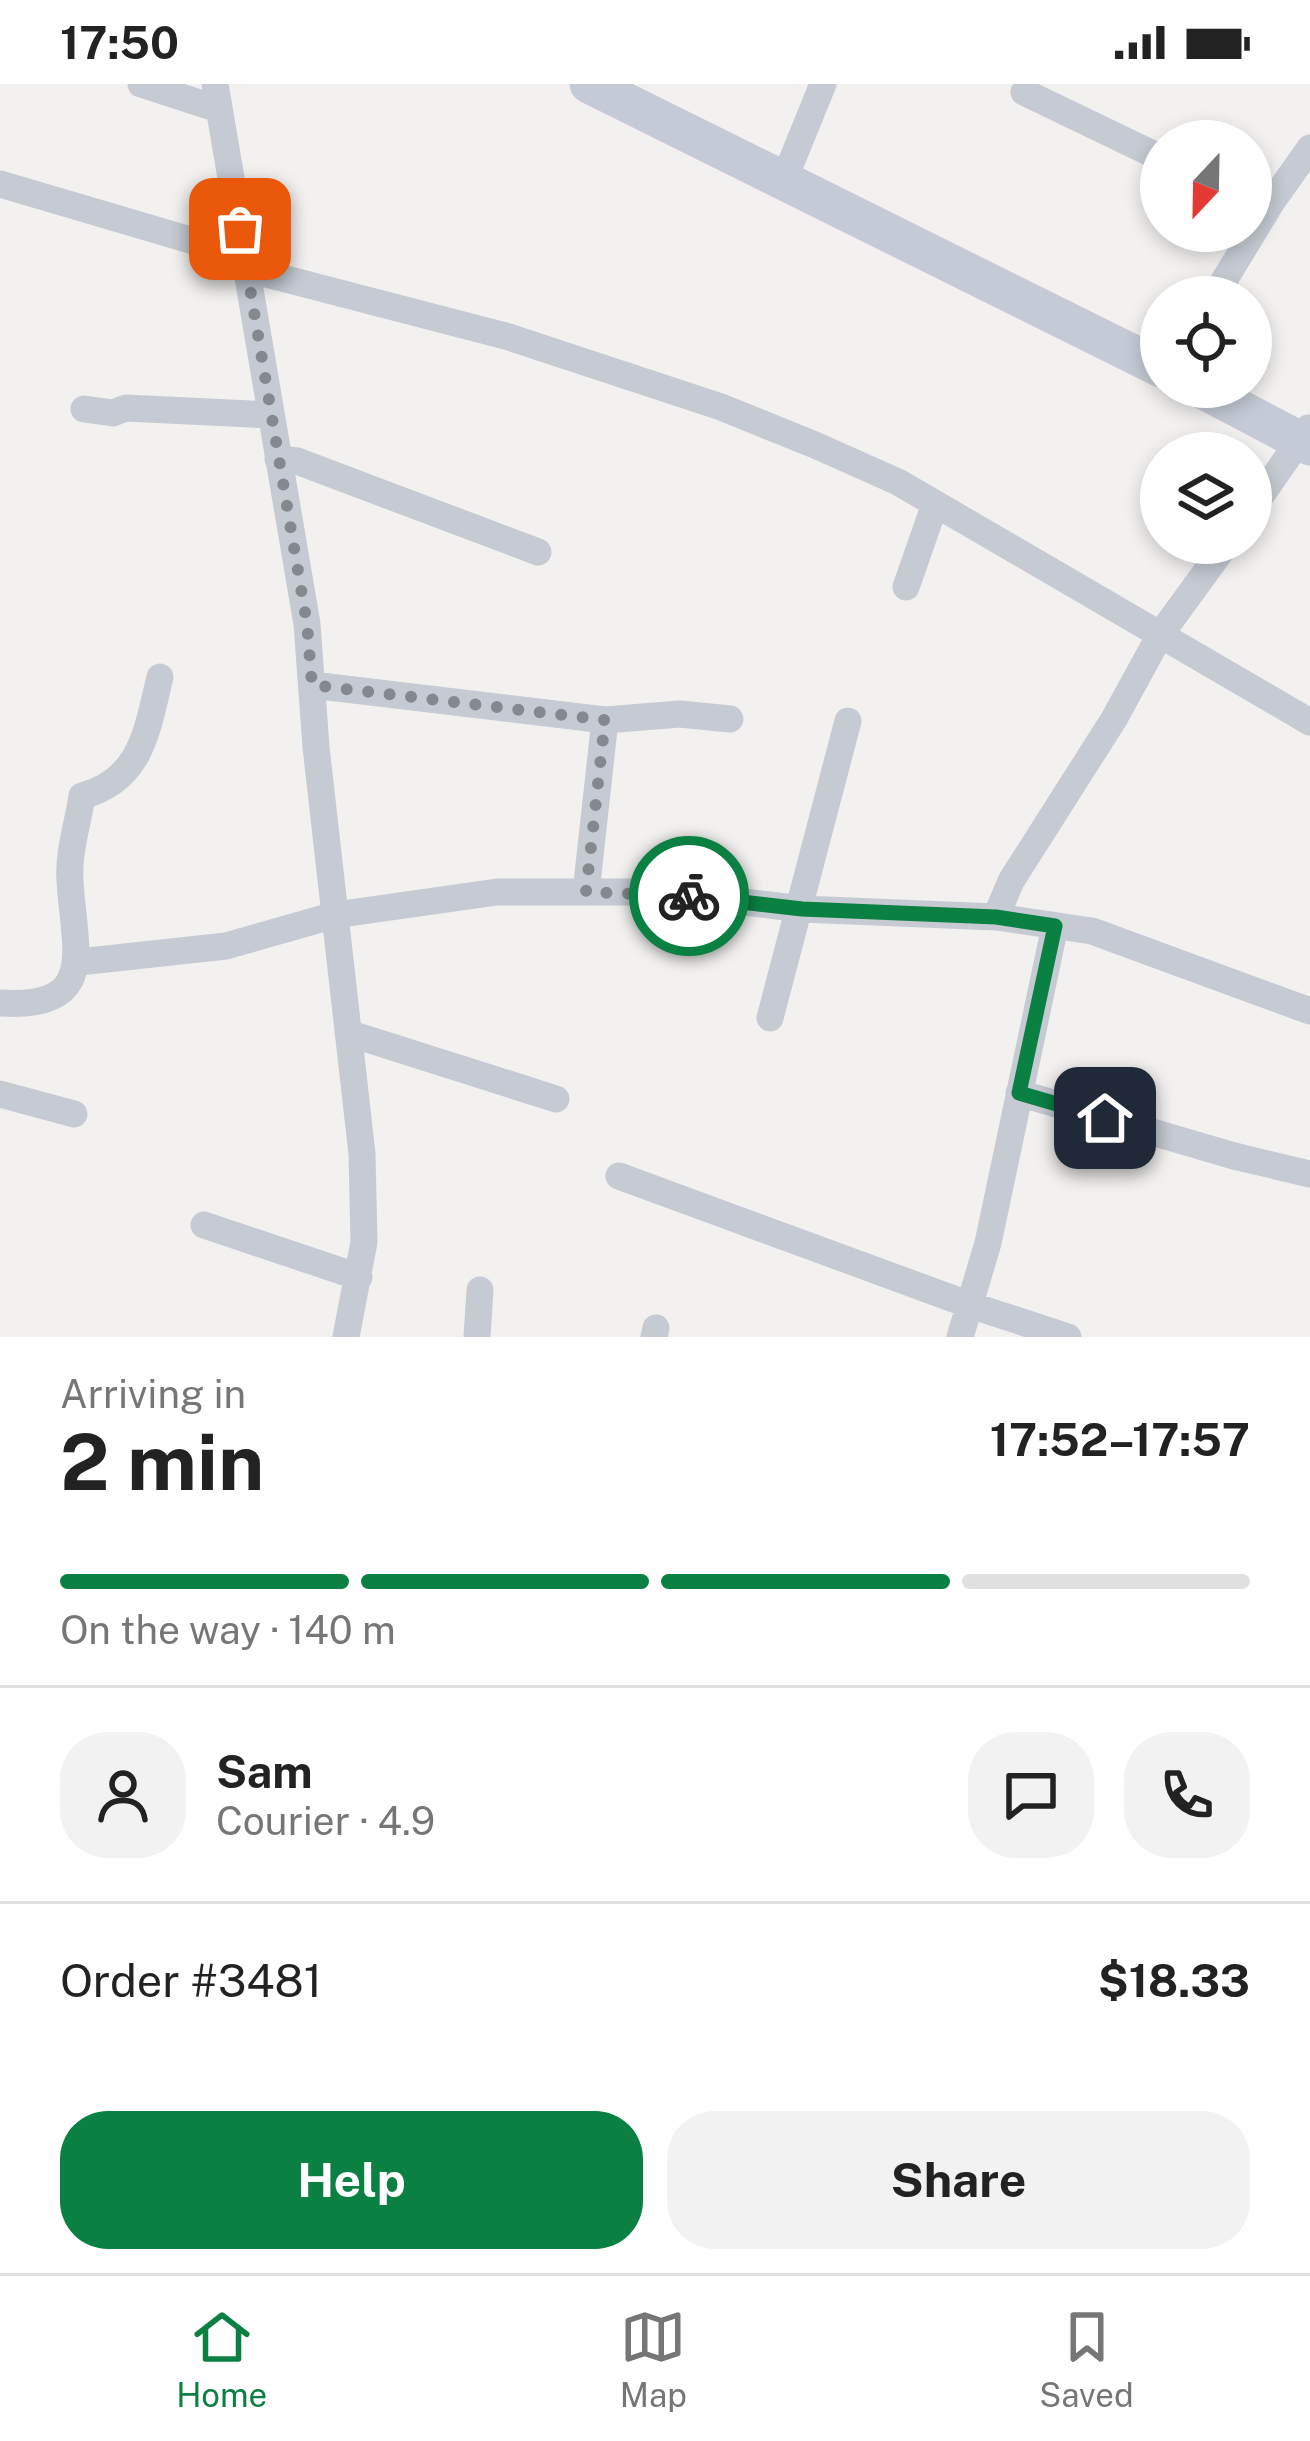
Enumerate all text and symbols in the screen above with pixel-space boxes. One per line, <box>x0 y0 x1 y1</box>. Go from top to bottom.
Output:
text: 17:50 <box>60 16 179 69</box>
north arrow <box>1140 120 1272 252</box>
map controls <box>1140 120 1272 564</box>
pin <box>189 178 291 280</box>
icon: bag <box>207 196 273 262</box>
button: locate <box>1140 276 1272 408</box>
button: layers <box>1140 432 1272 564</box>
courier <box>629 836 749 956</box>
icon: bike <box>656 863 722 929</box>
pin <box>1054 1067 1156 1169</box>
icon: home <box>1072 1085 1138 1151</box>
text: Arriving in <box>60 1371 246 1417</box>
text: 17:52–17:57 <box>990 1413 1250 1466</box>
text: 2 min <box>60 1416 264 1508</box>
text: On the way · 140 m <box>60 1607 396 1653</box>
button: person <box>60 1732 186 1858</box>
button: chat <box>968 1732 1094 1858</box>
button: phone <box>1124 1732 1250 1858</box>
text: Sam <box>216 1745 313 1798</box>
text: Courier · 4.9 <box>216 1798 435 1844</box>
text: Order #3481 <box>60 1954 322 2007</box>
text: $18.33 <box>1098 1954 1250 2007</box>
button: Help <box>60 2111 643 2249</box>
button: Share <box>667 2111 1250 2249</box>
tab: Home <box>176 2304 267 2414</box>
tab: Map <box>620 2304 687 2414</box>
tab: Saved <box>1039 2304 1134 2414</box>

